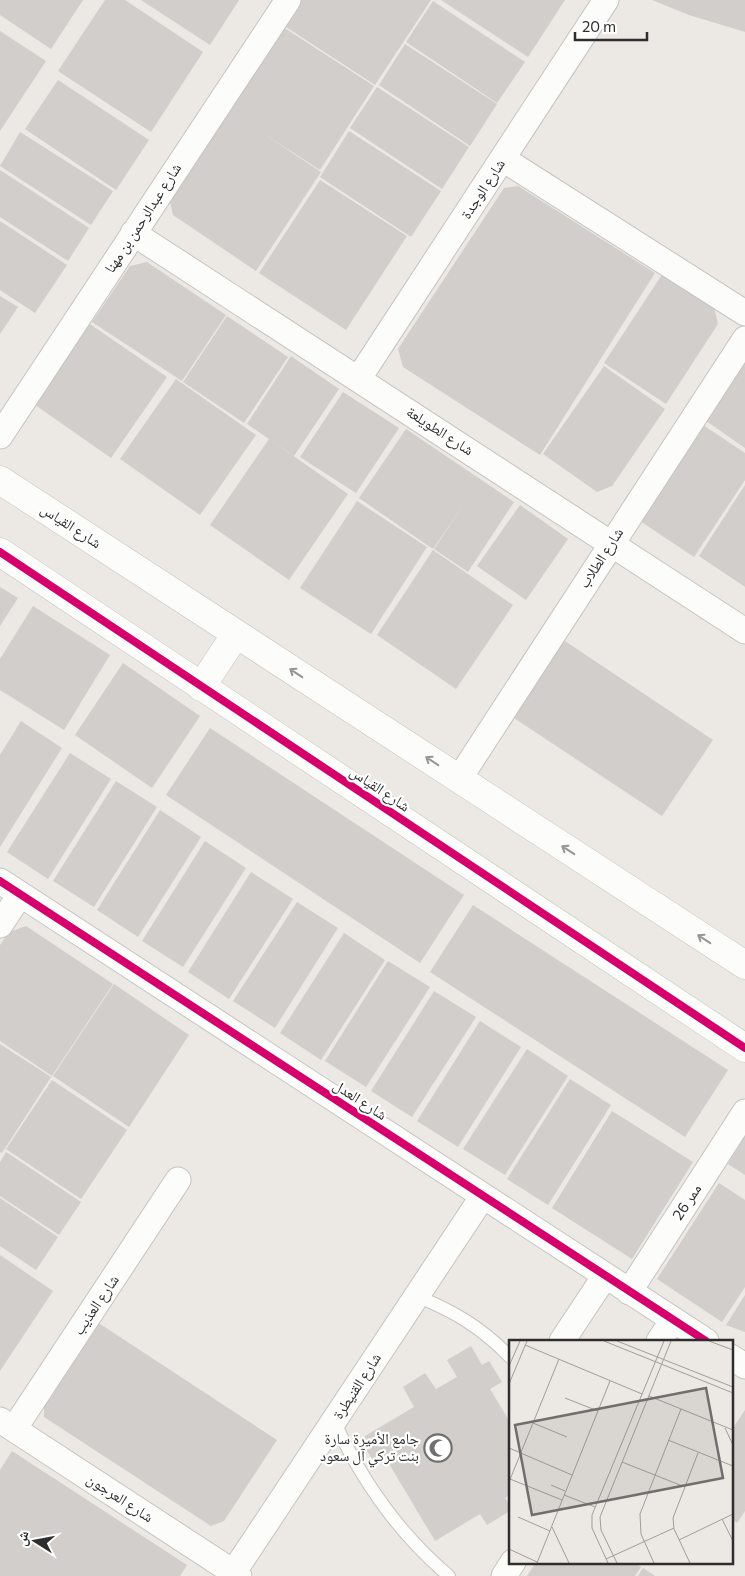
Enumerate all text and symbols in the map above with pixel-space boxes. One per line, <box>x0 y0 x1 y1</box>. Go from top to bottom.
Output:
scale bar <box>575 10 648 42</box>
text: 20 m <box>582 17 616 35</box>
street label: شارع الوجدة <box>456 155 510 223</box>
street label: شارع عبدالرحمن بن مهنا <box>100 159 186 277</box>
street label: شارع الطويلعة <box>403 402 478 460</box>
street label: شارع القياس <box>37 499 105 553</box>
street label: شارع الطلاب <box>574 524 628 592</box>
one-way arrow <box>289 667 303 677</box>
one-way arrow <box>425 756 439 766</box>
street label: شارع القياس <box>346 762 414 816</box>
one-way arrow <box>561 845 575 855</box>
one-way arrow <box>697 933 711 944</box>
street label: شارع العدل <box>329 1075 391 1125</box>
street label: ممر 26 <box>668 1180 705 1223</box>
street label: شارع العذيب <box>68 1271 124 1339</box>
inset map <box>509 1340 732 1564</box>
street label: شارع القنيطرة <box>328 1349 386 1423</box>
place label: جامع الأميرة سارة بنت تركي آل سعود <box>320 1429 419 1468</box>
mosque icon: جامع الأميرة سارة بنت تركي آل سعود <box>423 1433 453 1463</box>
street label: شارع العرجون <box>83 1469 157 1527</box>
north arrow <box>10 1516 60 1566</box>
text: ش <box>12 1529 33 1548</box>

